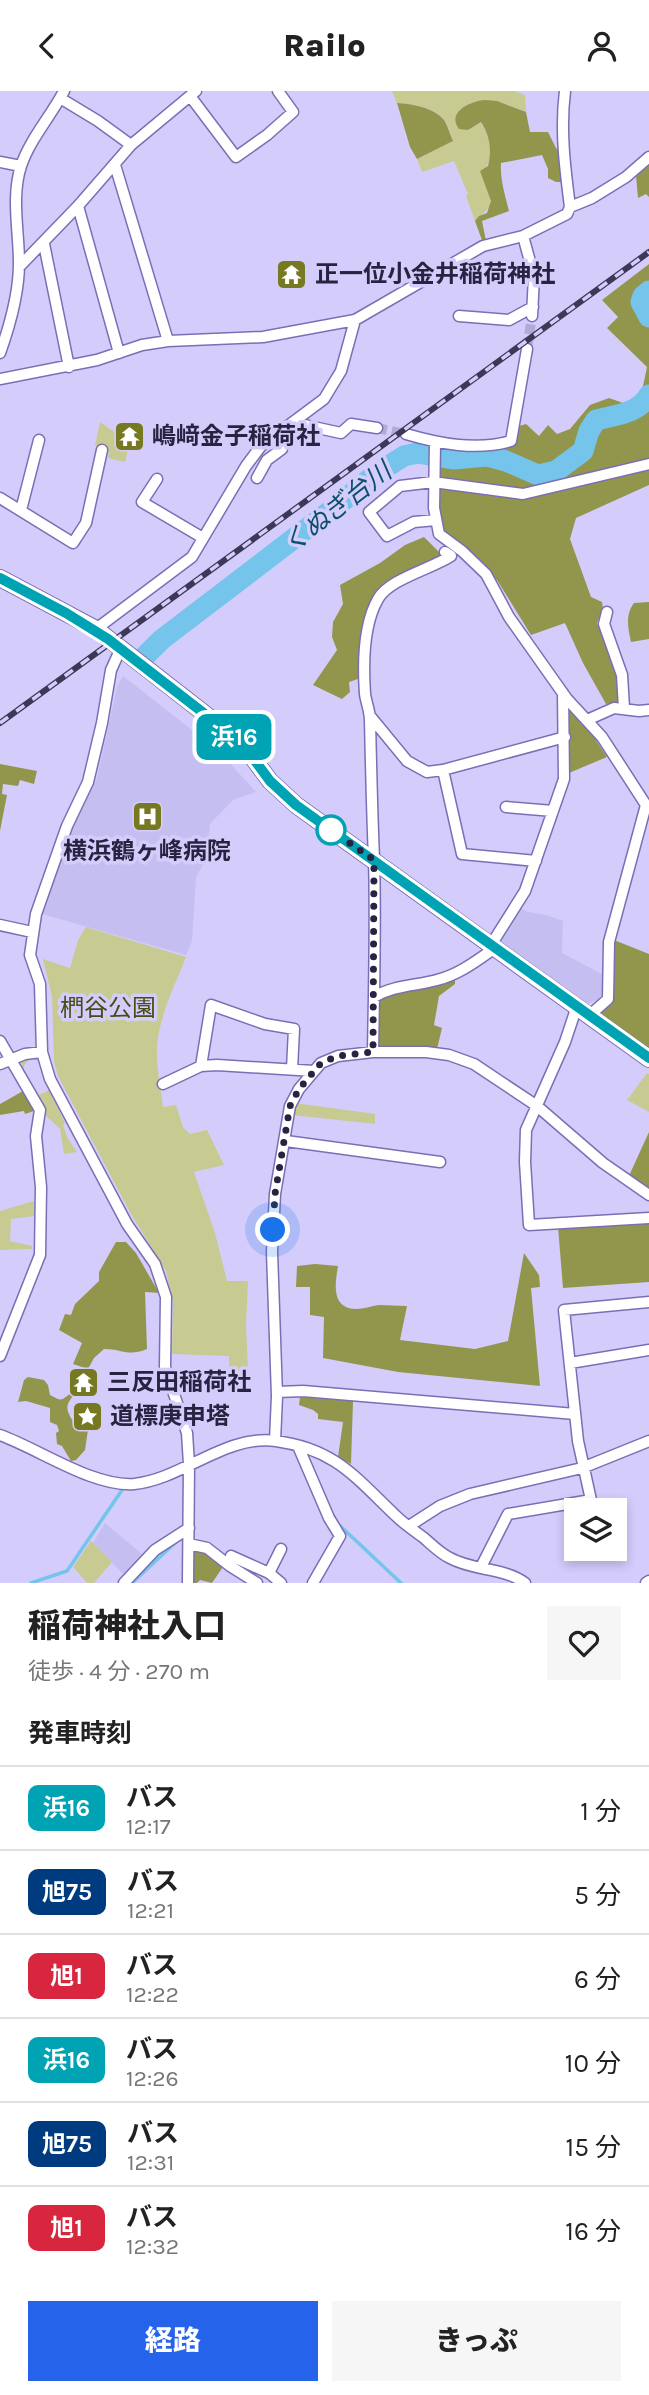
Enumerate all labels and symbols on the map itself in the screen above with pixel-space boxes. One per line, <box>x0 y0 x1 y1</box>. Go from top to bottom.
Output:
temple icon: 正一位小金井稲荷神社 <box>275 257 309 291</box>
place label: 正一位小金井稲荷神社 <box>315 260 555 288</box>
temple icon: 嶋﨑金子稲荷社 <box>112 419 146 453</box>
place label: 嶋﨑金子稲荷社 <box>152 422 320 450</box>
water label: くぬぎ台川 <box>276 454 400 560</box>
line badge: 浜16 <box>194 714 274 760</box>
hospital icon: 横浜鶴ヶ峰病院 <box>130 800 164 834</box>
unlabelled marker <box>316 815 346 845</box>
place label: 横浜鶴ヶ峰病院 <box>63 837 231 865</box>
park label: 椚谷公園 <box>60 994 156 1022</box>
your location <box>255 1212 290 1247</box>
temple icon: 三反田稲荷社 <box>67 1365 101 1399</box>
place label: 三反田稲荷社 <box>107 1368 251 1396</box>
place icon: 道標庚申塔 <box>70 1399 104 1433</box>
place label: 道標庚申塔 <box>110 1402 230 1430</box>

